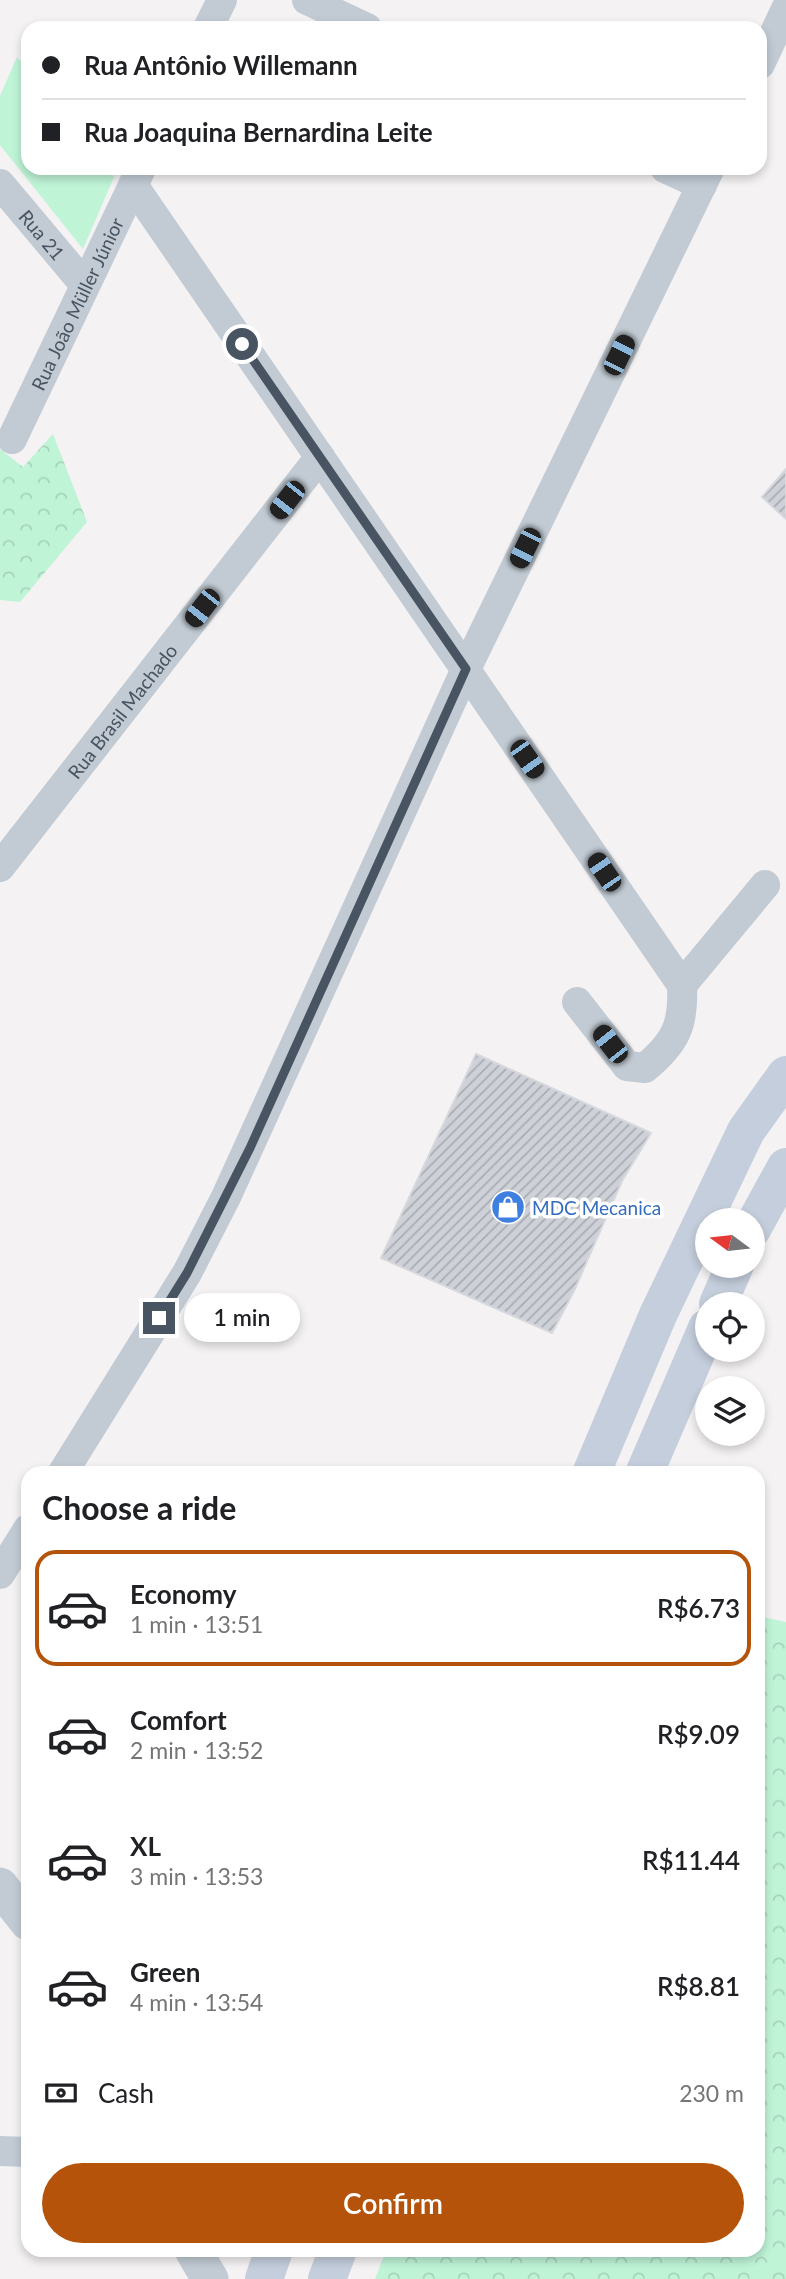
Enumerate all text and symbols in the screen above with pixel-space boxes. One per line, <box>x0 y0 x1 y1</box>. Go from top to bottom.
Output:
text: Rua Antônio Willemann <box>84 49 358 81</box>
text: Rua Joaquina Bernardina Leite <box>84 116 433 148</box>
street label: Rua 21 <box>15 205 70 264</box>
street label: Rua João Müller Júnior <box>26 214 128 394</box>
route start <box>226 328 258 360</box>
car <box>601 332 638 378</box>
car <box>266 477 309 523</box>
car <box>507 525 544 571</box>
car <box>181 585 224 631</box>
street label: Rua Brasil Machado <box>62 639 181 783</box>
car <box>507 736 548 782</box>
car <box>584 849 625 895</box>
car <box>589 1021 632 1067</box>
shop icon: MDC Mecanica <box>489 1188 527 1226</box>
place label: MDC Mecanica <box>532 1196 661 1219</box>
north arrow <box>695 1208 765 1278</box>
map controls <box>695 1208 765 1446</box>
button: locate <box>695 1292 765 1362</box>
callout: 1 min <box>184 1294 299 1342</box>
route end <box>143 1302 175 1334</box>
text: 1 min <box>214 1303 270 1331</box>
button: layers <box>695 1376 765 1446</box>
text: Choose a ride <box>42 1488 236 1527</box>
icon: car <box>46 1577 109 1640</box>
text: Economy <box>130 1578 236 1610</box>
text: R$6.73 <box>657 1592 740 1624</box>
text: 1 min · 13:51 <box>130 1610 263 1638</box>
icon: car <box>46 1703 109 1766</box>
text: Comfort <box>130 1704 227 1736</box>
text: R$9.09 <box>657 1718 740 1750</box>
text: 2 min · 13:52 <box>130 1736 263 1764</box>
icon: car <box>46 1829 109 1892</box>
text: XL <box>130 1830 161 1862</box>
text: R$11.44 <box>642 1844 740 1876</box>
text: 3 min · 13:53 <box>130 1862 263 1890</box>
icon: car <box>46 1955 109 2018</box>
text: Green <box>130 1956 200 1988</box>
text: R$8.81 <box>657 1970 740 2002</box>
text: 4 min · 13:54 <box>130 1988 263 2016</box>
icon: cash <box>42 2074 80 2112</box>
text: Cash <box>98 2077 154 2109</box>
text: 230 m <box>679 2079 744 2107</box>
button: Confirm <box>42 2163 744 2243</box>

